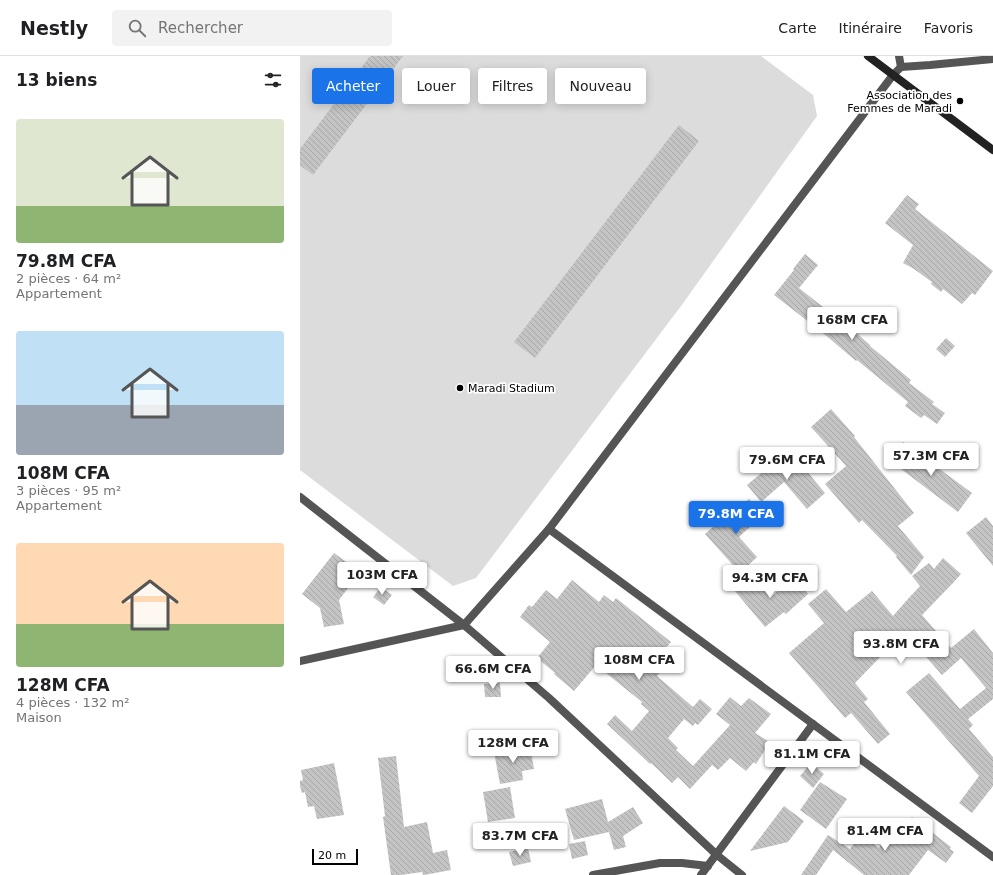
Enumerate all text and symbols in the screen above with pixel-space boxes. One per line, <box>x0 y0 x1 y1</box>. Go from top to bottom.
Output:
search box <box>112 10 392 46</box>
text: Nestly <box>20 17 88 39</box>
icon: search <box>126 17 148 39</box>
text: Rechercher <box>158 19 243 37</box>
text: Carte <box>778 20 817 36</box>
text: Itinéraire <box>839 20 902 36</box>
text: Favoris <box>924 20 973 36</box>
chip: Acheter <box>312 68 394 104</box>
chip: Louer <box>402 68 470 104</box>
chip: Filtres <box>478 68 547 104</box>
chip: Nouveau <box>555 68 646 104</box>
icon: filters <box>262 69 284 91</box>
text: 13 biens <box>16 70 97 90</box>
place label: Association des Femmes de Maradi <box>847 89 952 115</box>
marker: Association des Femmes de Maradi <box>955 96 965 106</box>
icon: home <box>114 145 186 217</box>
text: 79.8M CFA <box>16 251 116 271</box>
text: 2 pièces · 64 m² <box>16 271 121 286</box>
text: Appartement <box>16 286 102 301</box>
pin: 168M CFA <box>811 307 893 341</box>
text: 168M CFA <box>816 312 888 327</box>
icon: home <box>114 357 186 429</box>
place label: Maradi Stadium <box>468 382 555 395</box>
marker: Maradi Stadium <box>455 383 465 393</box>
pin: 57.3M CFA <box>885 443 977 477</box>
pin: 79.6M CFA <box>741 447 833 481</box>
text: 57.3M CFA <box>893 448 969 463</box>
text: 79.6M CFA <box>749 452 825 467</box>
text: 108M CFA <box>16 463 110 483</box>
text: 3 pièces · 95 m² <box>16 483 121 498</box>
text: Appartement <box>16 498 102 513</box>
pin: 79.8M CFA <box>690 501 782 535</box>
text: 79.8M CFA <box>698 506 774 521</box>
pin: 103M CFA <box>341 562 423 596</box>
pin: 94.3M CFA <box>724 565 816 599</box>
text: 103M CFA <box>346 567 418 582</box>
icon: home <box>114 569 186 641</box>
text: 94.3M CFA <box>732 570 808 585</box>
pin: 93.8M CFA <box>855 631 947 665</box>
text: 93.8M CFA <box>863 636 939 651</box>
pin: 108M CFA <box>598 647 680 681</box>
text: 108M CFA <box>603 652 675 667</box>
pin: 66.6M CFA <box>447 656 539 690</box>
text: 66.6M CFA <box>455 661 531 676</box>
text: 128M CFA <box>16 675 110 695</box>
text: 4 pièces · 132 m² <box>16 695 129 710</box>
text: Maison <box>16 710 62 725</box>
pin: 128M CFA <box>472 730 554 764</box>
text: 128M CFA <box>477 735 549 750</box>
pin: 81.1M CFA <box>766 741 858 775</box>
text: 81.1M CFA <box>774 746 850 761</box>
pin: 81.4M CFA <box>839 818 931 852</box>
pin: 83.7M CFA <box>474 823 566 857</box>
text: 81.4M CFA <box>847 823 923 838</box>
text: 83.7M CFA <box>482 828 558 843</box>
scale bar <box>312 847 358 866</box>
text: 20 m <box>318 849 346 862</box>

